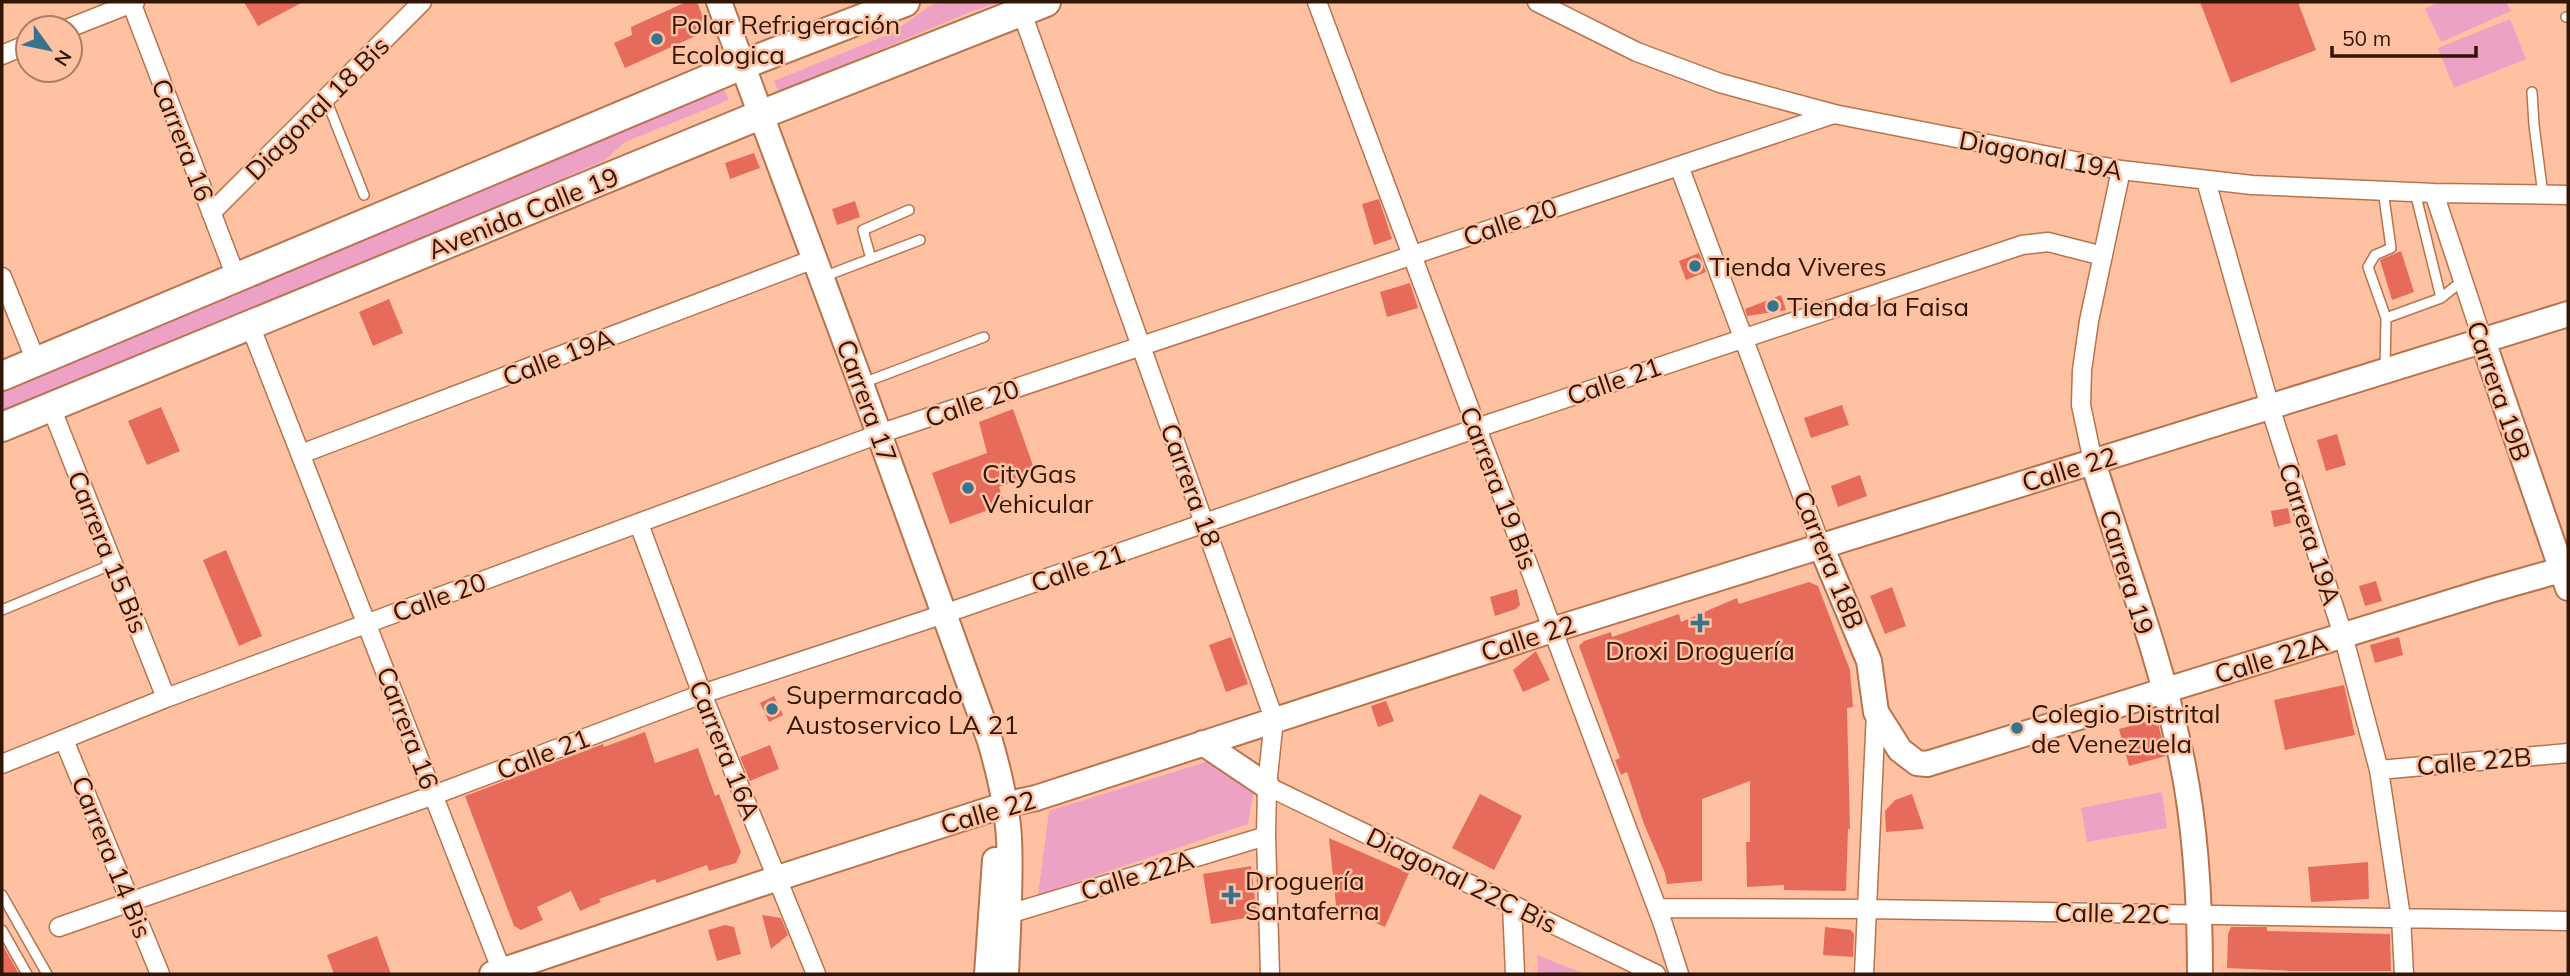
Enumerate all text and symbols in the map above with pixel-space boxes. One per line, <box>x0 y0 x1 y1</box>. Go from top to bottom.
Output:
place label: Polar Refrigeración Ecologica <box>671 8 900 71</box>
north arrow <box>14 14 84 84</box>
scale bar <box>2332 14 2476 58</box>
text: 50 m <box>2342 25 2391 51</box>
street label: Diagonal 18 Bis <box>238 29 396 187</box>
marker: Polar Refrigeración Ecologica <box>649 31 665 47</box>
text: N <box>49 46 77 71</box>
street label: Carrera 16 <box>145 74 221 206</box>
street label: Diagonal 19A <box>1956 123 2126 187</box>
street label: Avenida Calle 19 <box>423 160 623 266</box>
street label: Calle 20 <box>1459 191 1561 253</box>
place label: Tienda Viveres <box>1709 250 1887 283</box>
marker: Tienda Viveres <box>1687 258 1703 274</box>
place label: Tienda la Faisa <box>1787 290 1969 323</box>
marker: Tienda la Faisa <box>1765 298 1781 314</box>
street label: Carrera 19B <box>2460 316 2538 466</box>
street label: Calle 19A <box>498 321 618 393</box>
street label: Carrera 17 <box>829 335 905 467</box>
street label: Calle 21 <box>1563 350 1665 412</box>
street label: Calle 20 <box>921 372 1023 434</box>
street label: Carrera 19 Bis <box>1453 402 1545 574</box>
street label: Carrera 18 <box>1153 419 1229 551</box>
street label: Calle 22 <box>2018 439 2120 499</box>
place label: CityGas Vehicular <box>982 457 1094 520</box>
street label: Carrera 19A <box>2271 459 2349 609</box>
street label: Carrera 15 Bis <box>60 466 156 638</box>
marker: CityGas Vehicular <box>960 480 976 496</box>
street label: Carrera 18B <box>1786 486 1872 634</box>
street label: Carrera 19 <box>2092 506 2162 638</box>
street label: Calle 21 <box>1027 537 1129 599</box>
street label: Calle 20 <box>388 565 490 629</box>
street label: Calle 22 <box>1477 607 1579 669</box>
marker: Droxi Droguería <box>1692 615 1708 631</box>
street label: Calle 22A <box>2210 625 2332 691</box>
place label: Droxi Droguería <box>1605 634 1795 667</box>
street label: Carrera 16 <box>370 662 446 794</box>
street label: Carrera 16A <box>682 675 768 825</box>
place label: Supermarcado Austoservico LA 21 <box>786 678 1019 741</box>
place label: Colegio Distrital de Venezuela <box>2031 697 2221 760</box>
marker: Supermarcado Austoservico LA 21 <box>764 701 780 717</box>
marker: Colegio Distrital de Venezuela <box>2009 720 2025 736</box>
street label: Calle 21 <box>492 721 594 787</box>
street label: Calle 22B <box>2415 740 2533 782</box>
street label: Carrera 14 Bis <box>64 771 160 943</box>
street label: Calle 22 <box>937 783 1039 841</box>
street label: Diagonal 22C Bis <box>1361 820 1563 940</box>
street label: Calle 22A <box>1076 842 1198 908</box>
place label: Droguería Santaferna <box>1245 864 1380 927</box>
marker: Droguería Santaferna <box>1223 887 1239 903</box>
street label: Calle 22C <box>2054 895 2170 931</box>

